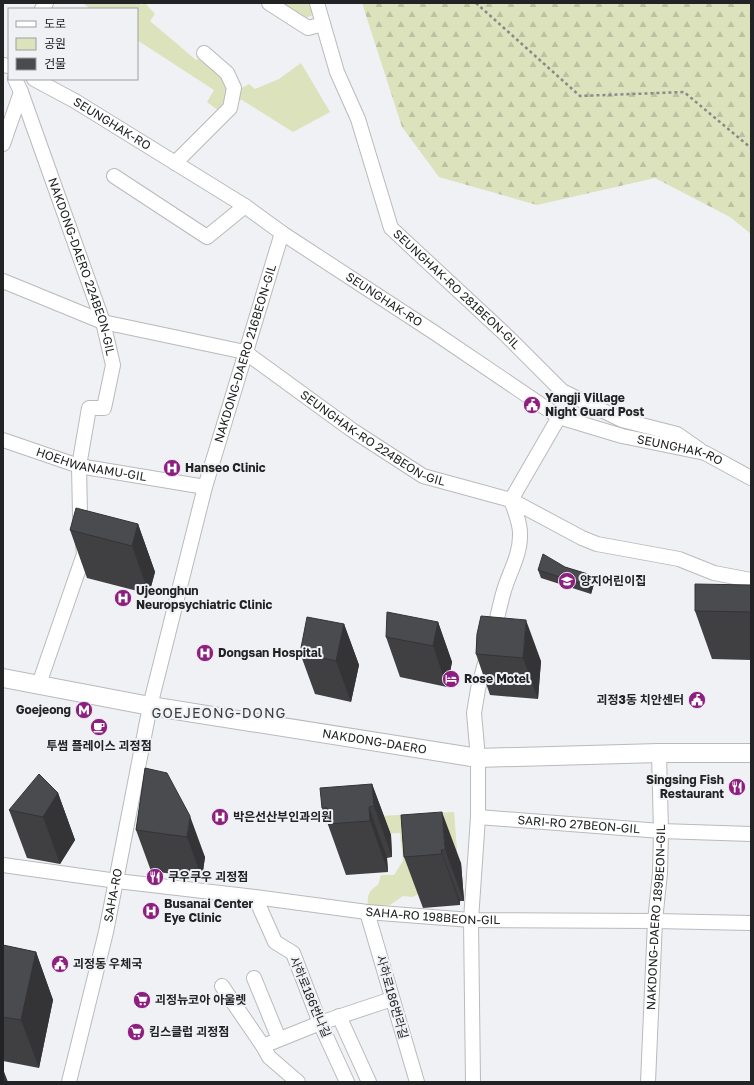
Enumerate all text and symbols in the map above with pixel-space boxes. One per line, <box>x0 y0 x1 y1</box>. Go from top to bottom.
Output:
legend <box>8 8 138 80</box>
text: 도로 <box>44 16 66 31</box>
text: 공원 <box>44 36 66 51</box>
text: 건물 <box>44 56 66 71</box>
street label: SEUNGHAK-RO <box>71 94 154 153</box>
street label: NAKDONG-DAERO 224BEON-GIL <box>45 176 119 357</box>
street label: SEUNGHAK-RO 281BEON-GIL <box>390 226 524 352</box>
street label: NAKDONG-DAERO 216BEON-GIL <box>211 262 279 444</box>
street label: SEUNGHAK-RO <box>343 269 425 330</box>
street label: SEUNGHAK-RO 224BEON-GIL <box>297 387 447 489</box>
place label: Yangji Village Night Guard Post <box>545 390 644 419</box>
public building icon: Yangji Village Night Guard Post <box>522 395 542 415</box>
street label: SEUNGHAK-RO <box>636 431 726 468</box>
street label: HOEHWANAMU-GIL <box>34 444 148 484</box>
hospital icon: Hanseo Clinic <box>162 458 182 478</box>
place label: Hanseo Clinic <box>185 460 266 475</box>
school or university icon: 양지어린이집 <box>557 571 577 591</box>
place label: 양지어린이집 <box>580 573 646 588</box>
place label: Ujeonghun Neuropsychiatric Clinic <box>136 583 272 612</box>
hospital icon: Ujeonghun Neuropsychiatric Clinic <box>113 588 133 608</box>
hospital icon: Dongsan Hospital <box>195 643 215 663</box>
place label: Dongsan Hospital <box>218 645 322 660</box>
hotel icon: Rose Motel <box>441 669 461 689</box>
place label: Rose Motel <box>464 671 530 686</box>
public building icon: 괴정3동 치안센터 <box>687 690 707 710</box>
place label: 괴정3동 치안센터 <box>596 692 684 707</box>
metro station icon: Goejeong <box>74 700 94 720</box>
place label: Goejeong <box>16 702 71 717</box>
district label: GOEJEONG-DONG <box>152 704 286 721</box>
cafe icon: 투썸 플레이스 괴정점 <box>89 717 109 737</box>
street label: NAKDONG-DAERO <box>321 725 428 757</box>
place label: 투썸 플레이스 괴정점 <box>46 738 152 753</box>
place label: Singsing Fish Restaurant <box>646 772 724 801</box>
restaurant icon: Singsing Fish Restaurant <box>727 777 747 797</box>
hospital icon: 박은선산부인과의원 <box>210 807 230 827</box>
place label: 박은선산부인과의원 <box>233 809 332 824</box>
street label: SARI-RO 27BEON-GIL <box>517 812 641 836</box>
street label: NAKDONG-DAERO 189BEON-GIL <box>643 824 668 1010</box>
street label: SAHA-RO <box>100 867 125 923</box>
restaurant icon: 쿠우쿠우 괴정점 <box>145 867 165 887</box>
place label: 쿠우쿠우 괴정점 <box>168 869 248 884</box>
place label: Busanai Center Eye Clinic <box>164 896 254 925</box>
hospital icon: Busanai Center Eye Clinic <box>141 901 161 921</box>
street label: SAHA-RO 198BEON-GIL <box>365 904 500 927</box>
street label: 사하로186번라길 <box>373 953 412 1041</box>
public building icon: 괴정동 우체국 <box>50 954 70 974</box>
street label: 사하로186번나길 <box>287 954 334 1040</box>
place label: 괴정동 우체국 <box>73 956 142 971</box>
supermarket icon: 괴정뉴코아 아울렛 <box>132 990 152 1010</box>
place label: 괴정뉴코아 아울렛 <box>155 992 246 1007</box>
supermarket icon: 킴스클럽 괴정점 <box>126 1022 146 1042</box>
place label: 킴스클럽 괴정점 <box>149 1024 229 1039</box>

